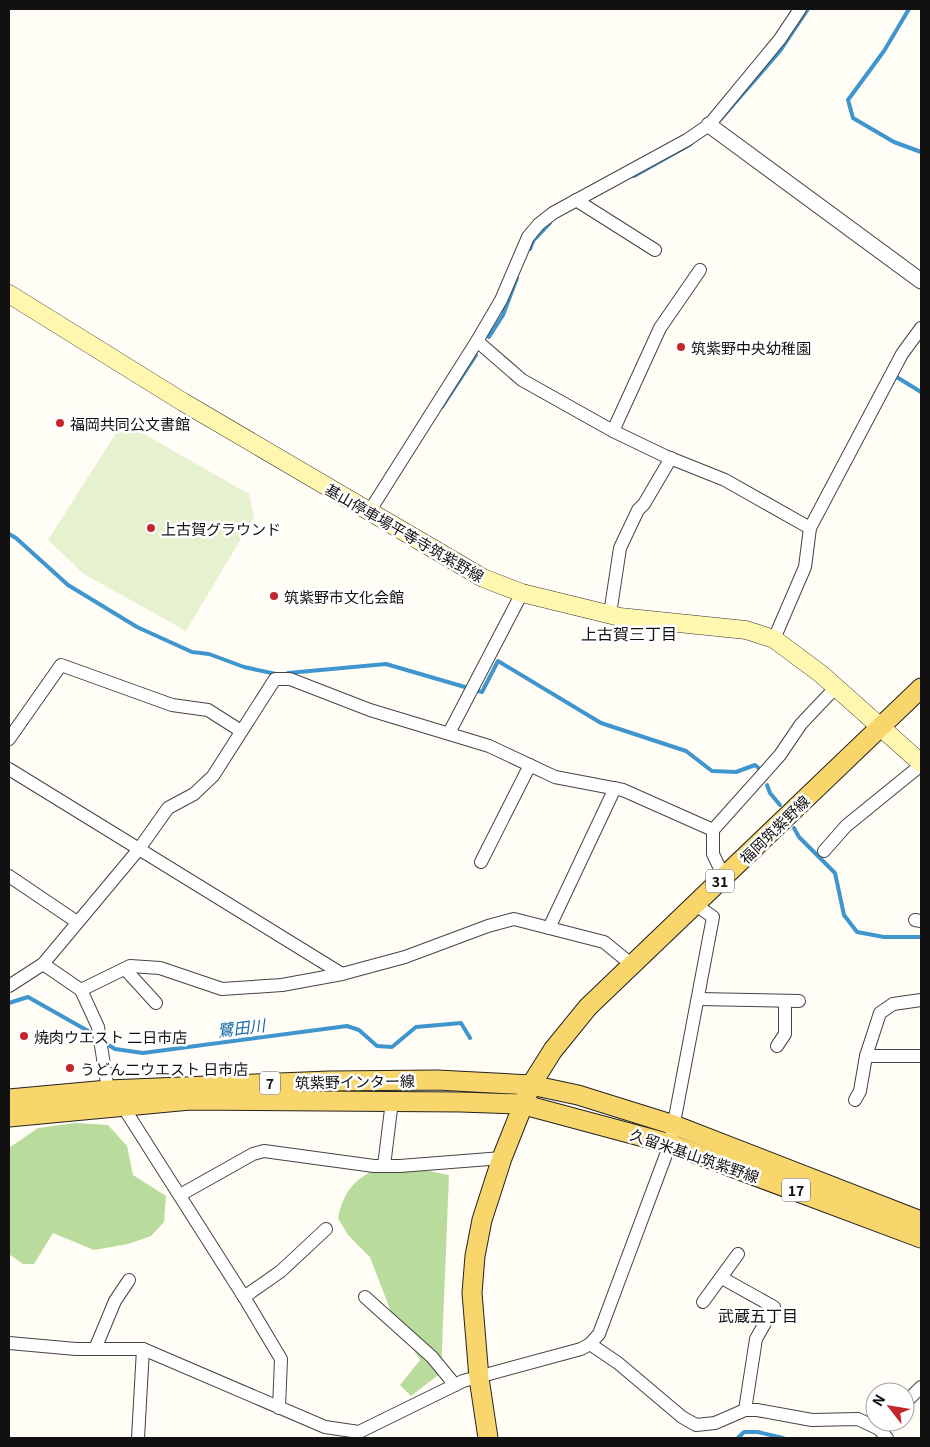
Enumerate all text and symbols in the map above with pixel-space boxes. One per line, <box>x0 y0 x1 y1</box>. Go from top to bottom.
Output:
place label: 筑紫野中央幼稚園 <box>691 337 811 358</box>
marker: 筑紫野中央幼稚園 <box>675 341 687 353</box>
place label: 福岡共同公文書館 <box>70 413 190 434</box>
marker: 福岡共同公文書館 <box>54 417 66 429</box>
street label: 基山停車場平等寺筑紫野線 <box>322 478 488 586</box>
place label: 上古賀グラウンド <box>161 518 281 539</box>
marker: 上古賀グラウンド <box>145 522 157 534</box>
place label: 筑紫野市文化会館 <box>284 586 404 607</box>
marker: 筑紫野市文化会館 <box>268 590 280 602</box>
district label: 上古賀三丁目 <box>581 621 677 645</box>
street label: 福岡筑紫野線 <box>734 790 814 868</box>
road number: 31 <box>706 869 734 892</box>
water label: 鷺田川 <box>216 1012 268 1042</box>
place label: 焼肉ウエスト 二日市店 <box>34 1026 187 1047</box>
marker: 焼肉ウエスト 二日市店 <box>18 1030 30 1042</box>
place label: うどん二ウエスト 日市店 <box>80 1058 248 1079</box>
marker: うどん二ウエスト 日市店 <box>64 1062 76 1074</box>
street label: 筑紫野インター線 <box>295 1069 415 1093</box>
road number: 7 <box>260 1072 280 1094</box>
street label: 久留米基山筑紫野線 <box>628 1123 762 1187</box>
road number: 17 <box>782 1178 810 1202</box>
district label: 武蔵五丁目 <box>718 1303 798 1327</box>
north arrow <box>865 1382 915 1432</box>
text: N <box>867 1390 889 1409</box>

